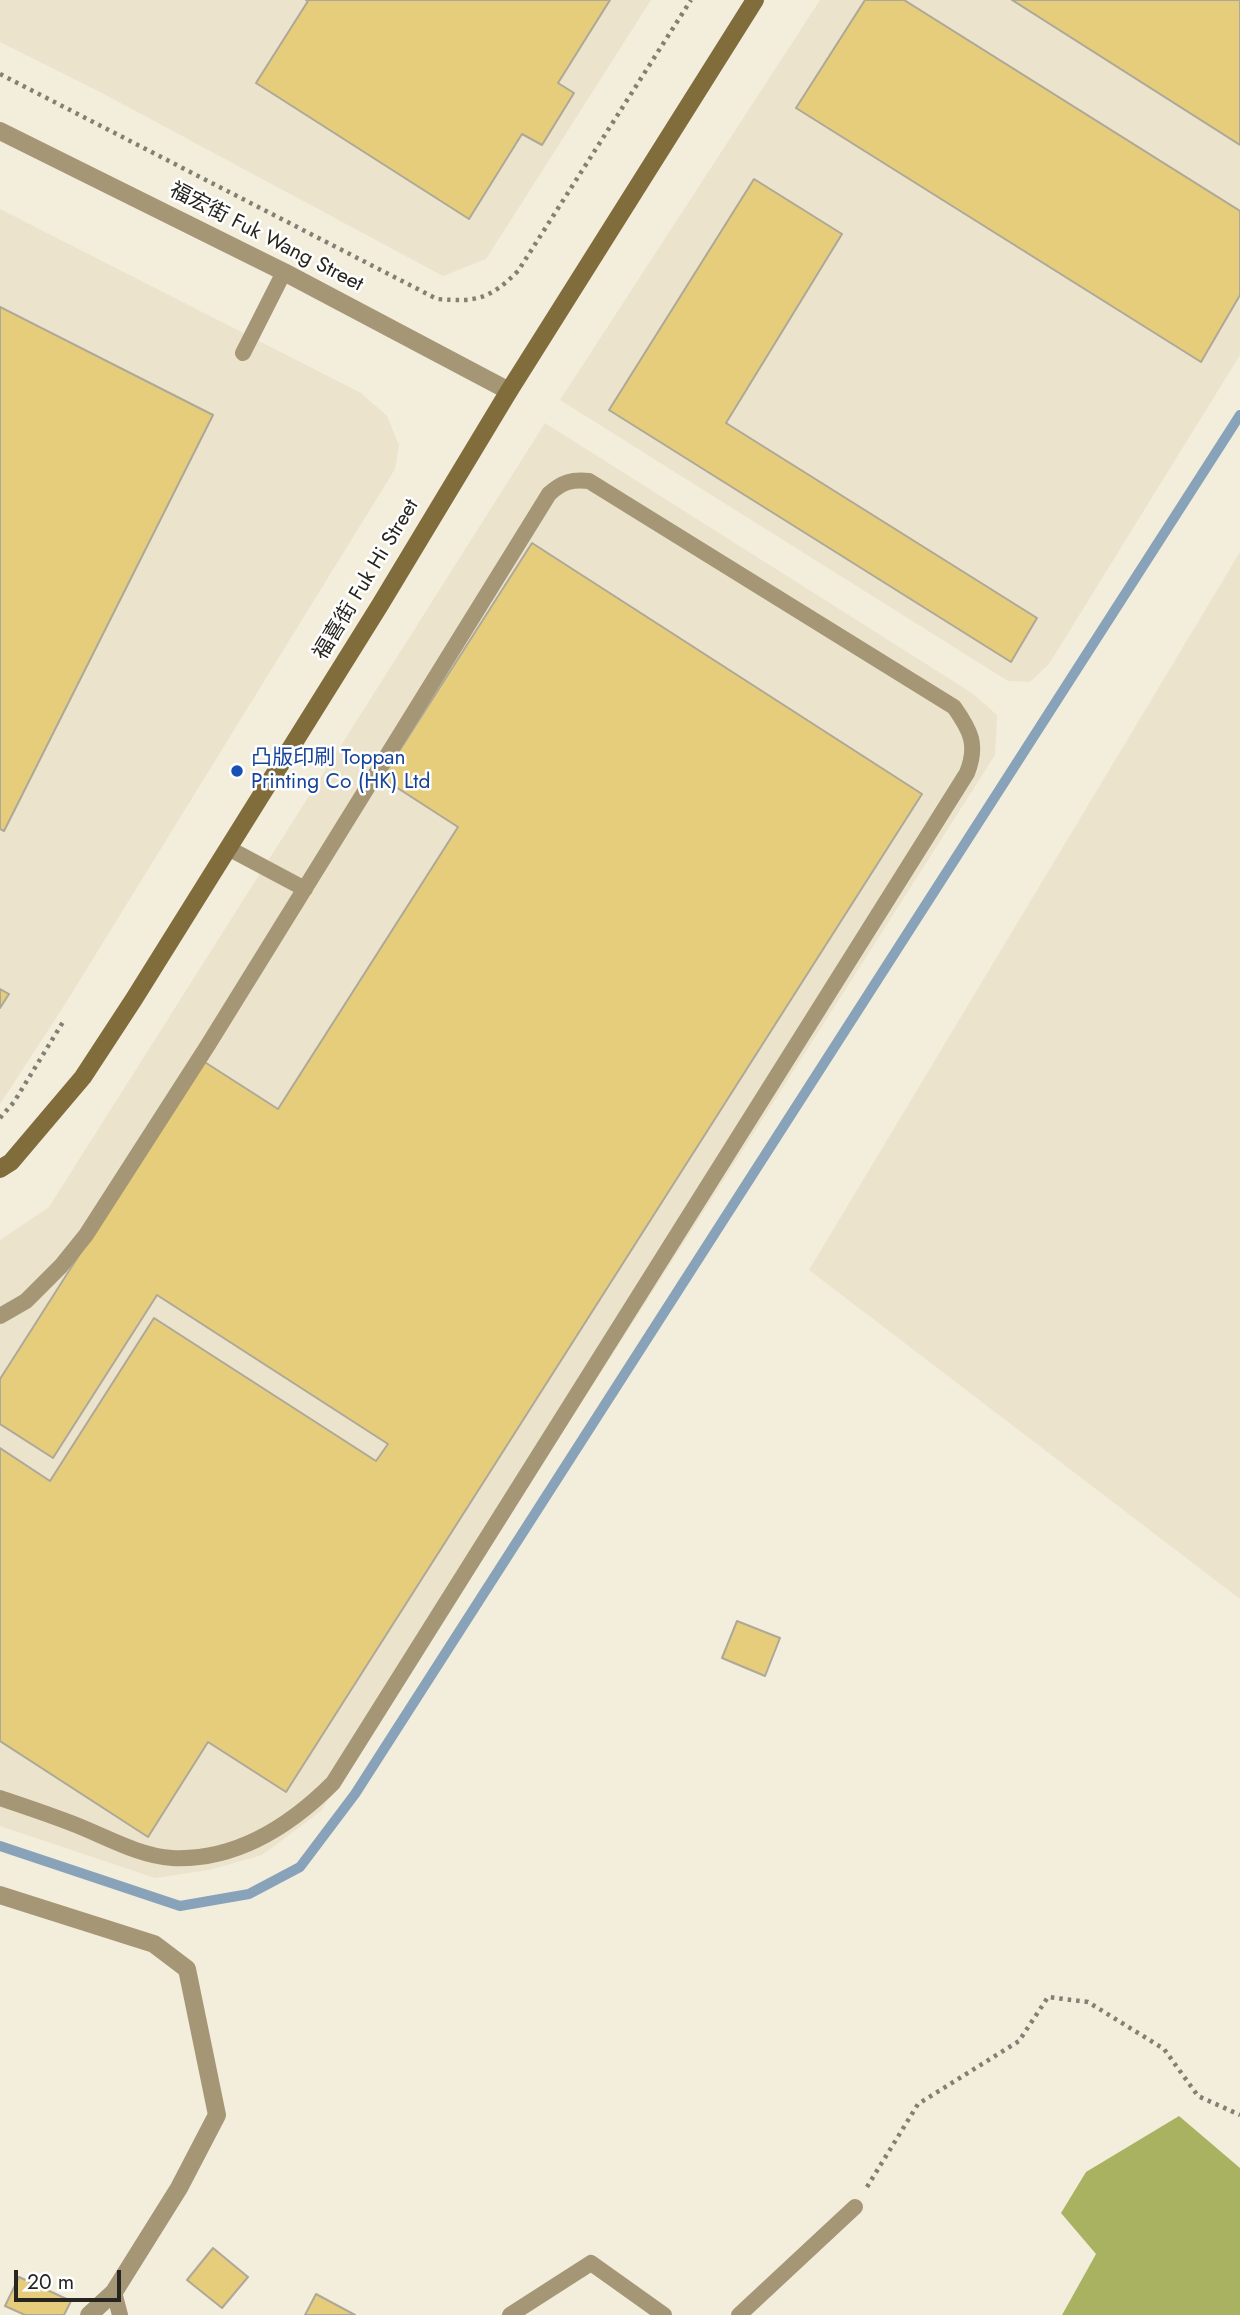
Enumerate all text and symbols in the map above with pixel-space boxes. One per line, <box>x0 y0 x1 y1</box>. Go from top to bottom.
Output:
street label: 福宏街 Fuk Wang Street <box>165 178 367 298</box>
street label: 福喜街 Fuk Hi Street <box>309 495 425 665</box>
place label: 凸版印刷 Toppan Printing Co (HK) Ltd <box>251 746 430 796</box>
marker: 凸版印刷 Toppan Printing Co (HK) Ltd <box>229 763 245 779</box>
scale bar <box>18 2256 124 2300</box>
text: 20 m <box>27 2267 74 2297</box>

